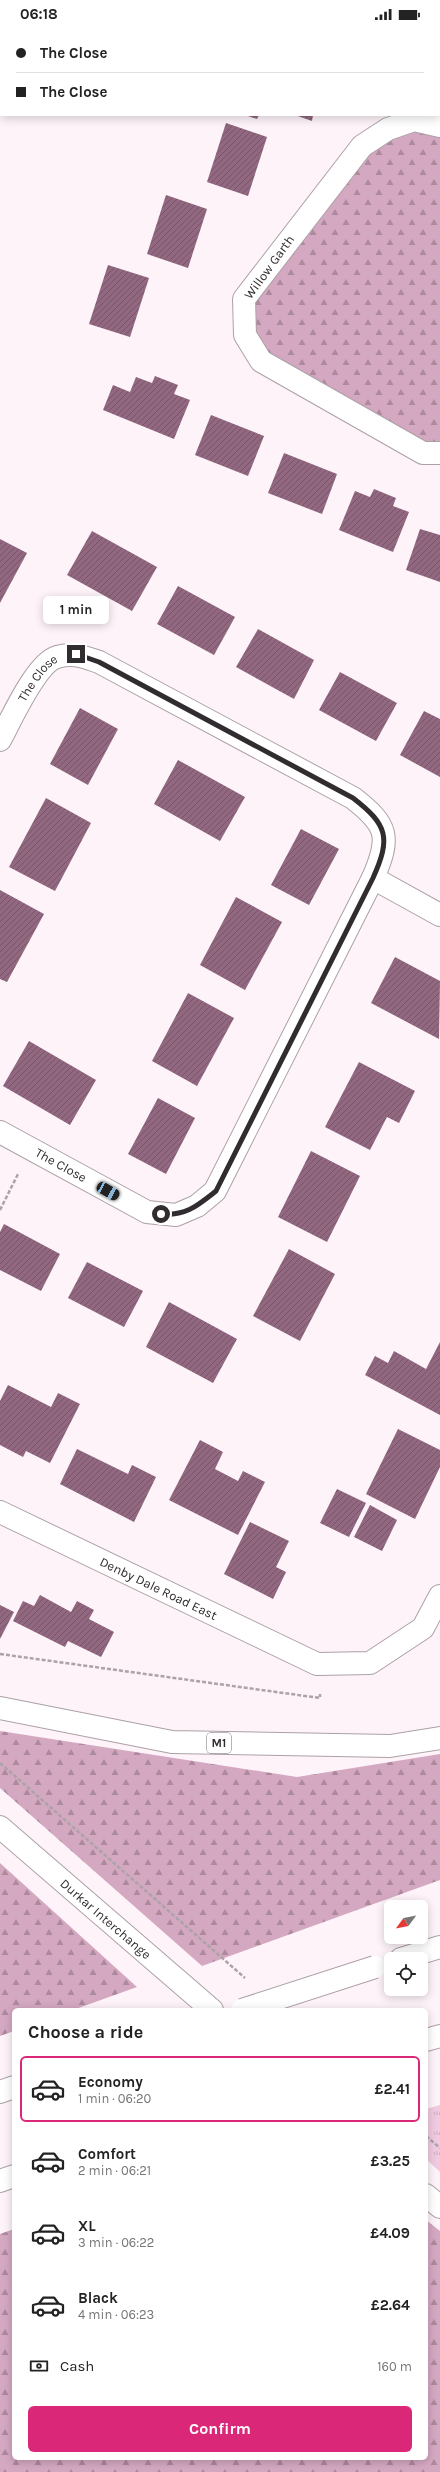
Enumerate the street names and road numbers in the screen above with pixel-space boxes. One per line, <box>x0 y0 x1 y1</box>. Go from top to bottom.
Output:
street label: Willow Garth <box>241 232 297 302</box>
street label: The Close <box>14 650 60 704</box>
street label: The Close <box>33 1145 90 1185</box>
street label: Denby Dale Road East <box>98 1554 220 1623</box>
road number: M1 <box>207 1733 231 1753</box>
street label: Durkar Interchange <box>58 1875 155 1962</box>

